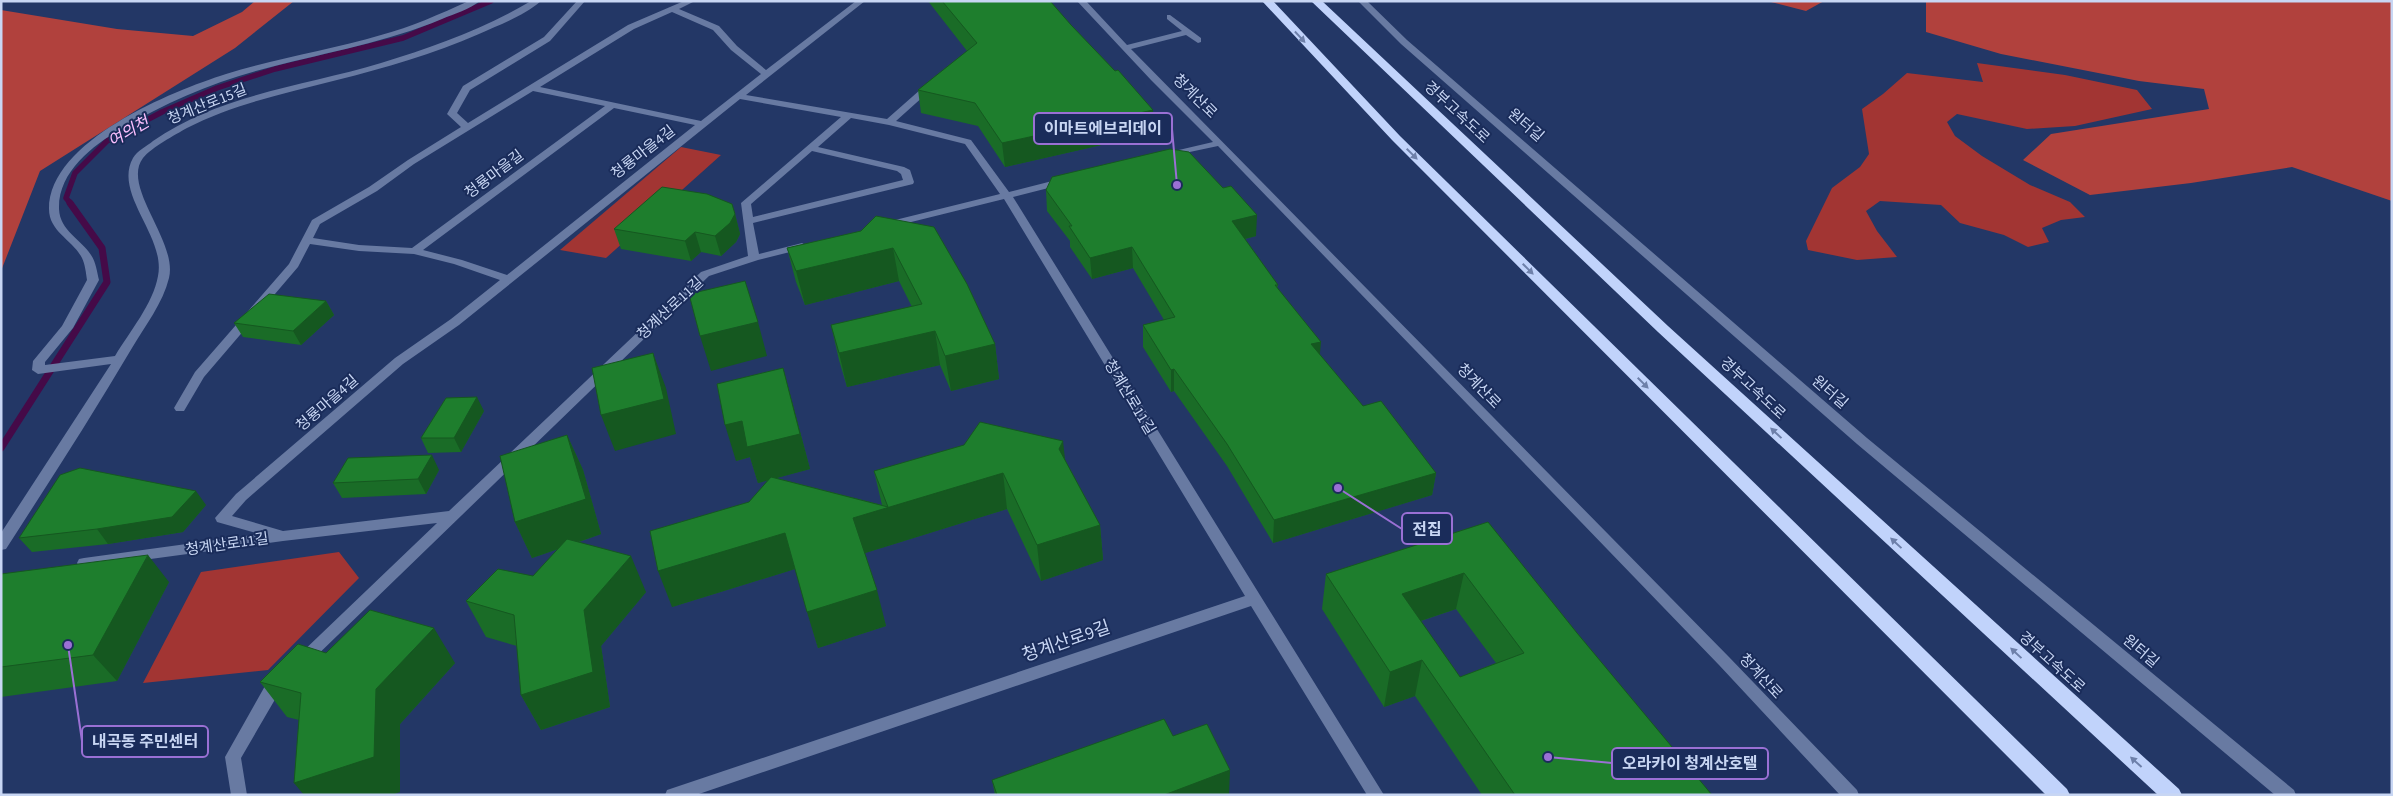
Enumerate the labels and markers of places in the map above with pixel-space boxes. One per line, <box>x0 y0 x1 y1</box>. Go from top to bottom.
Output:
callout: 이마트에브리데이 <box>1034 113 1172 144</box>
callout: 전집 <box>1402 513 1452 544</box>
callout: 내곡동 주민센터 <box>82 726 208 757</box>
callout: 오라카이 청계산호텔 <box>1612 748 1768 779</box>

